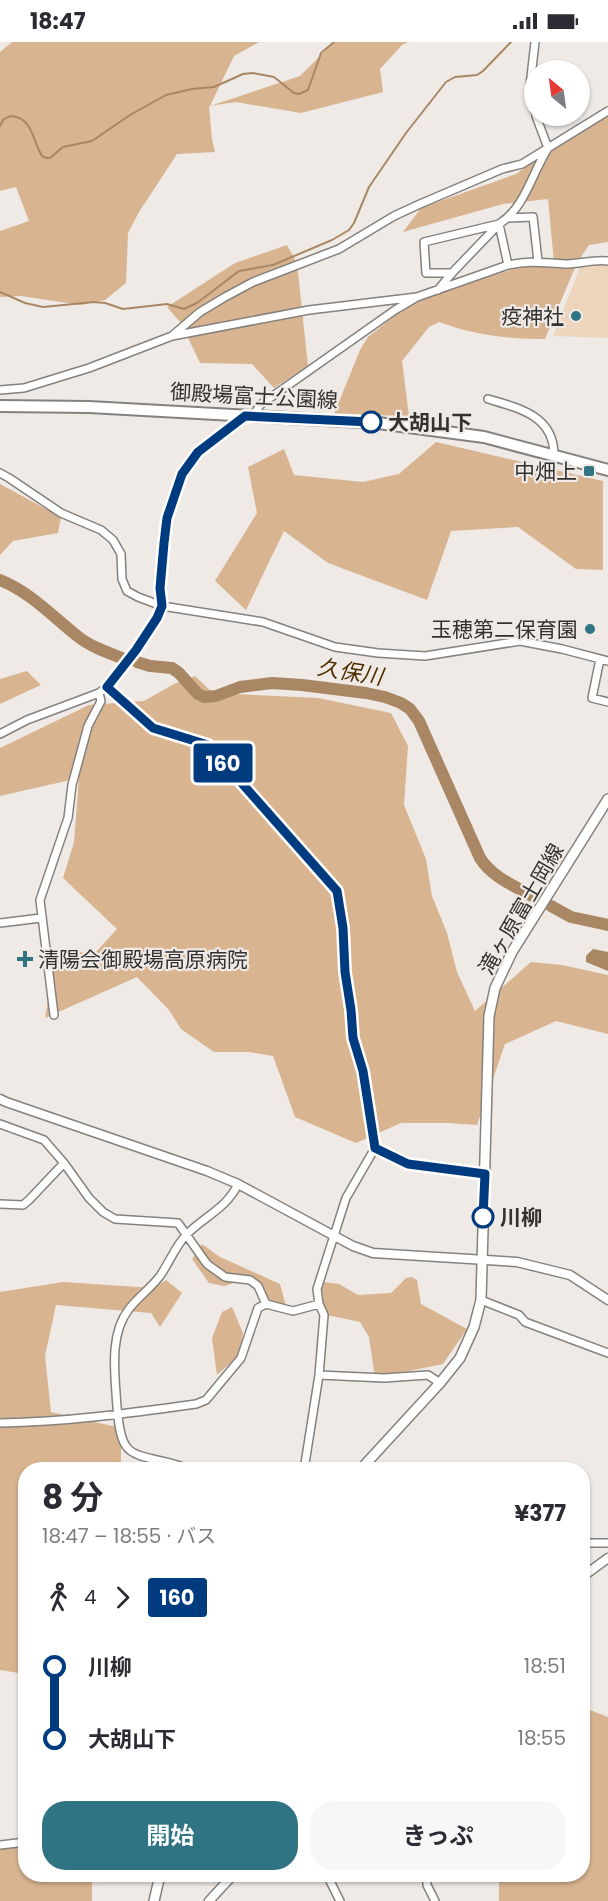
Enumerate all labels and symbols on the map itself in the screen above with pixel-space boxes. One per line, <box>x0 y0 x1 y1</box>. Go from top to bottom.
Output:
north arrow <box>524 60 590 126</box>
place label: 疫神社 <box>501 302 564 331</box>
marker: 疫神社 <box>569 309 583 323</box>
street label: 御殿場富士公園線 <box>169 377 339 415</box>
place label: 大胡山下 <box>388 408 472 437</box>
marker: 大胡山下 <box>360 411 382 433</box>
place label: 中畑上 <box>514 457 577 486</box>
marker: 中畑上 <box>582 464 596 478</box>
place label: 玉穂第二保育園 <box>431 615 578 644</box>
marker: 玉穂第二保育園 <box>583 622 597 636</box>
water label: 久保川 <box>315 652 387 693</box>
line badge: 160 <box>188 744 258 782</box>
street label: 滝ヶ原富士岡線 <box>472 838 570 980</box>
place label: 清陽会御殿場高原病院 <box>38 945 248 974</box>
marker: 清陽会御殿場高原病院 <box>16 950 34 968</box>
place label: 川柳 <box>500 1203 542 1232</box>
marker: 川柳 <box>472 1206 494 1228</box>

